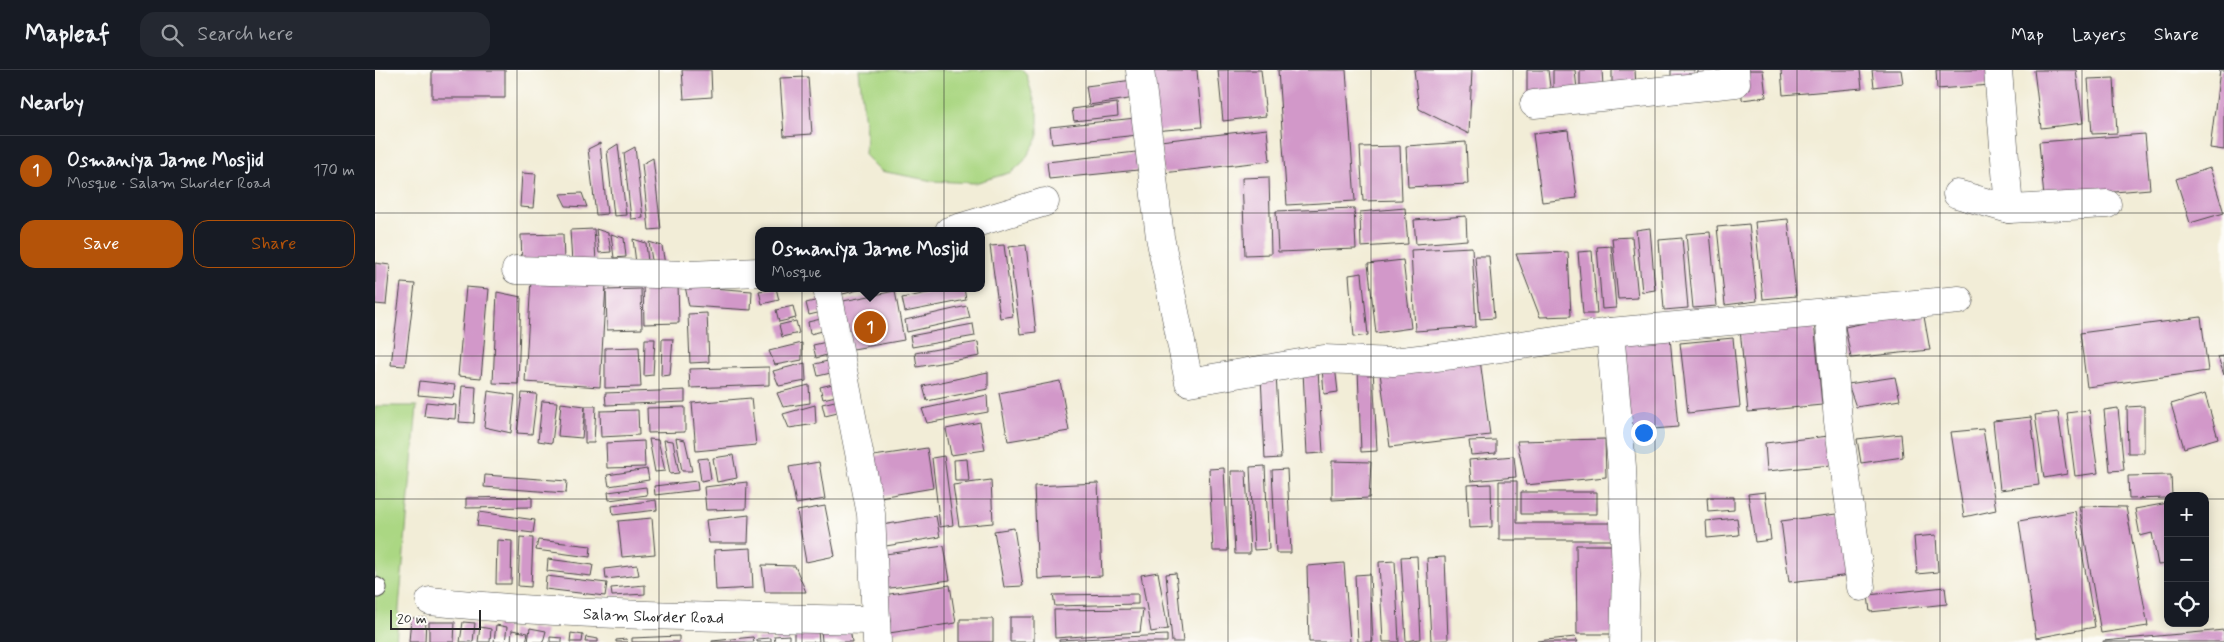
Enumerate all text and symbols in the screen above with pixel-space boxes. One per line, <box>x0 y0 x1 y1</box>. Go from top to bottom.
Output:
search box <box>140 12 490 57</box>
text: Mapleaf <box>25 19 110 50</box>
icon: search <box>158 21 186 49</box>
text: Search here <box>198 22 293 47</box>
text: Map <box>2011 23 2044 47</box>
text: Layers <box>2072 23 2126 47</box>
text: Share <box>2154 23 2199 47</box>
text: Nearby <box>20 89 84 117</box>
text: Osmaniya Jame Mosjid <box>67 148 264 173</box>
text: 1 <box>32 160 40 181</box>
text: 170 m <box>313 160 355 181</box>
text: Mosque · Salam Shorder Road <box>67 173 271 194</box>
button: Save <box>20 220 183 268</box>
button: Share <box>193 220 355 268</box>
popup <box>755 227 985 292</box>
text: Osmaniya Jame Mosjid <box>772 237 968 262</box>
text: Mosque <box>772 262 822 283</box>
pin: 1 <box>854 308 886 346</box>
your location <box>1631 420 1657 446</box>
map controls <box>2164 492 2209 627</box>
button: + <box>2164 492 2209 537</box>
button: − <box>2164 537 2209 582</box>
button: locate <box>2164 582 2209 627</box>
street label: Salam Shorder Road <box>582 604 724 629</box>
scale bar <box>390 607 481 630</box>
text: 20 m <box>397 610 427 628</box>

